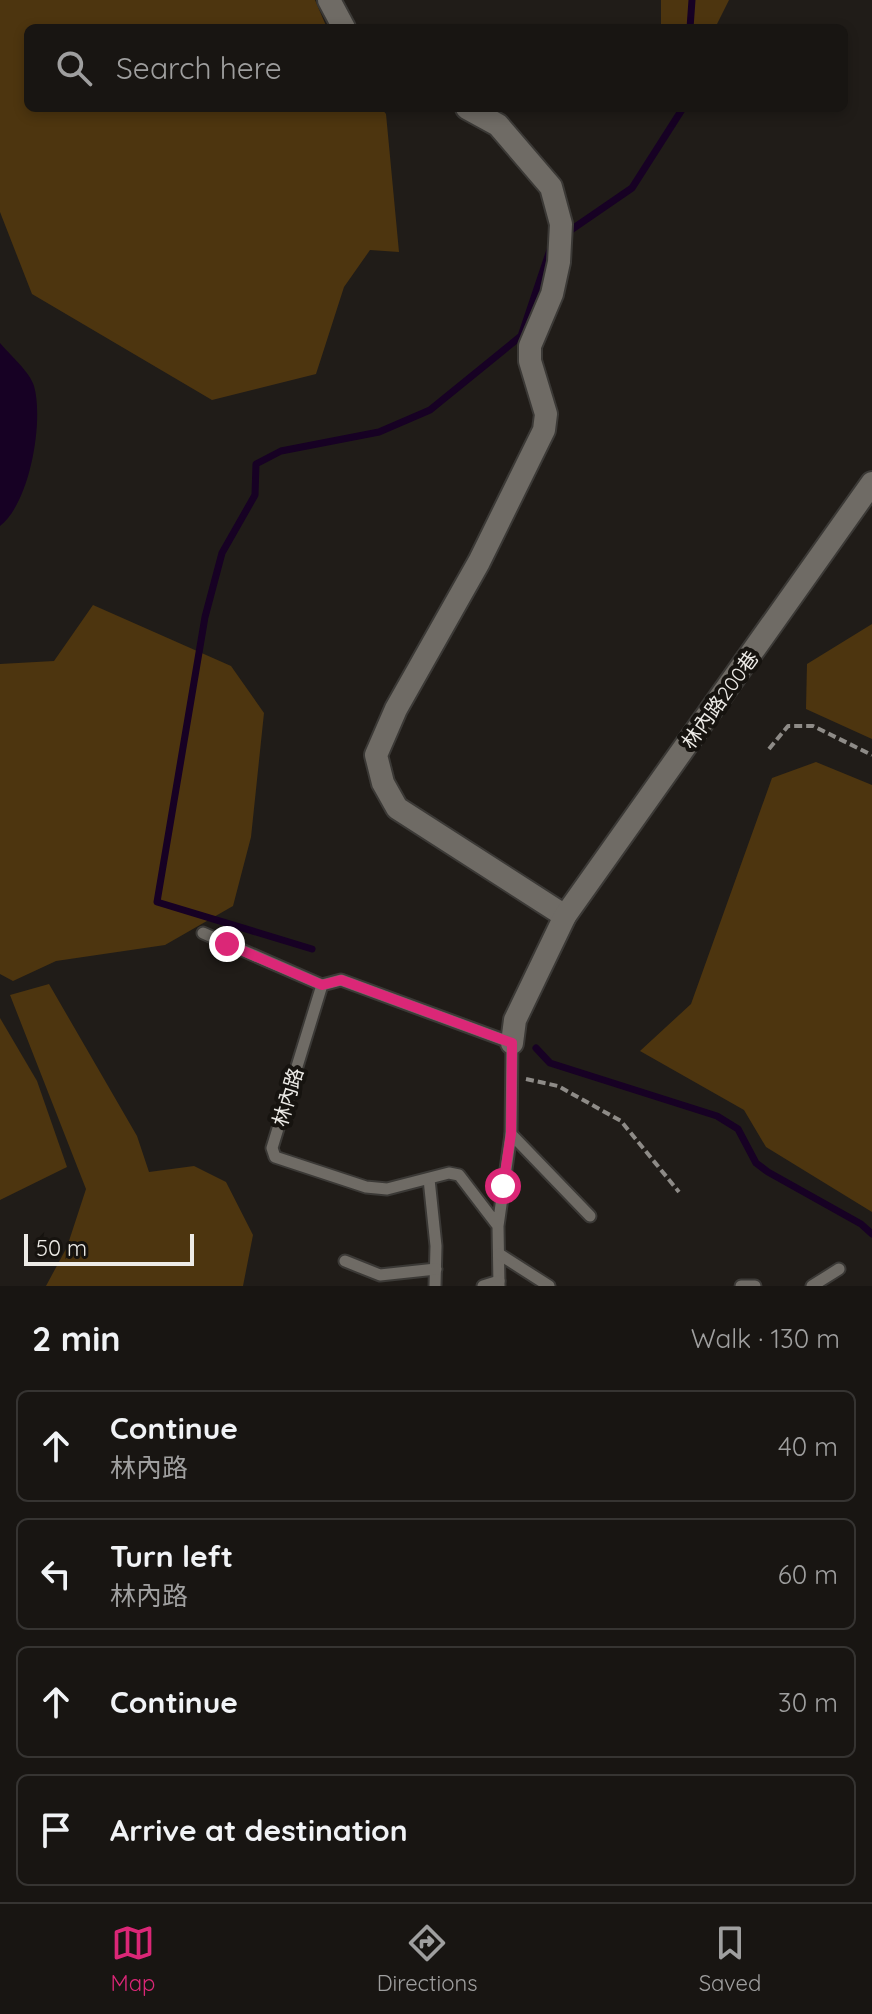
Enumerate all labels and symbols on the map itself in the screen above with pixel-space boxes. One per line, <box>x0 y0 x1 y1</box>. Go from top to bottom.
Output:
street label: 林內路200巷 <box>676 646 763 754</box>
route end <box>209 926 245 962</box>
street label: 林內路 <box>267 1065 308 1129</box>
route start <box>485 1168 521 1204</box>
scale bar <box>24 1230 194 1266</box>

